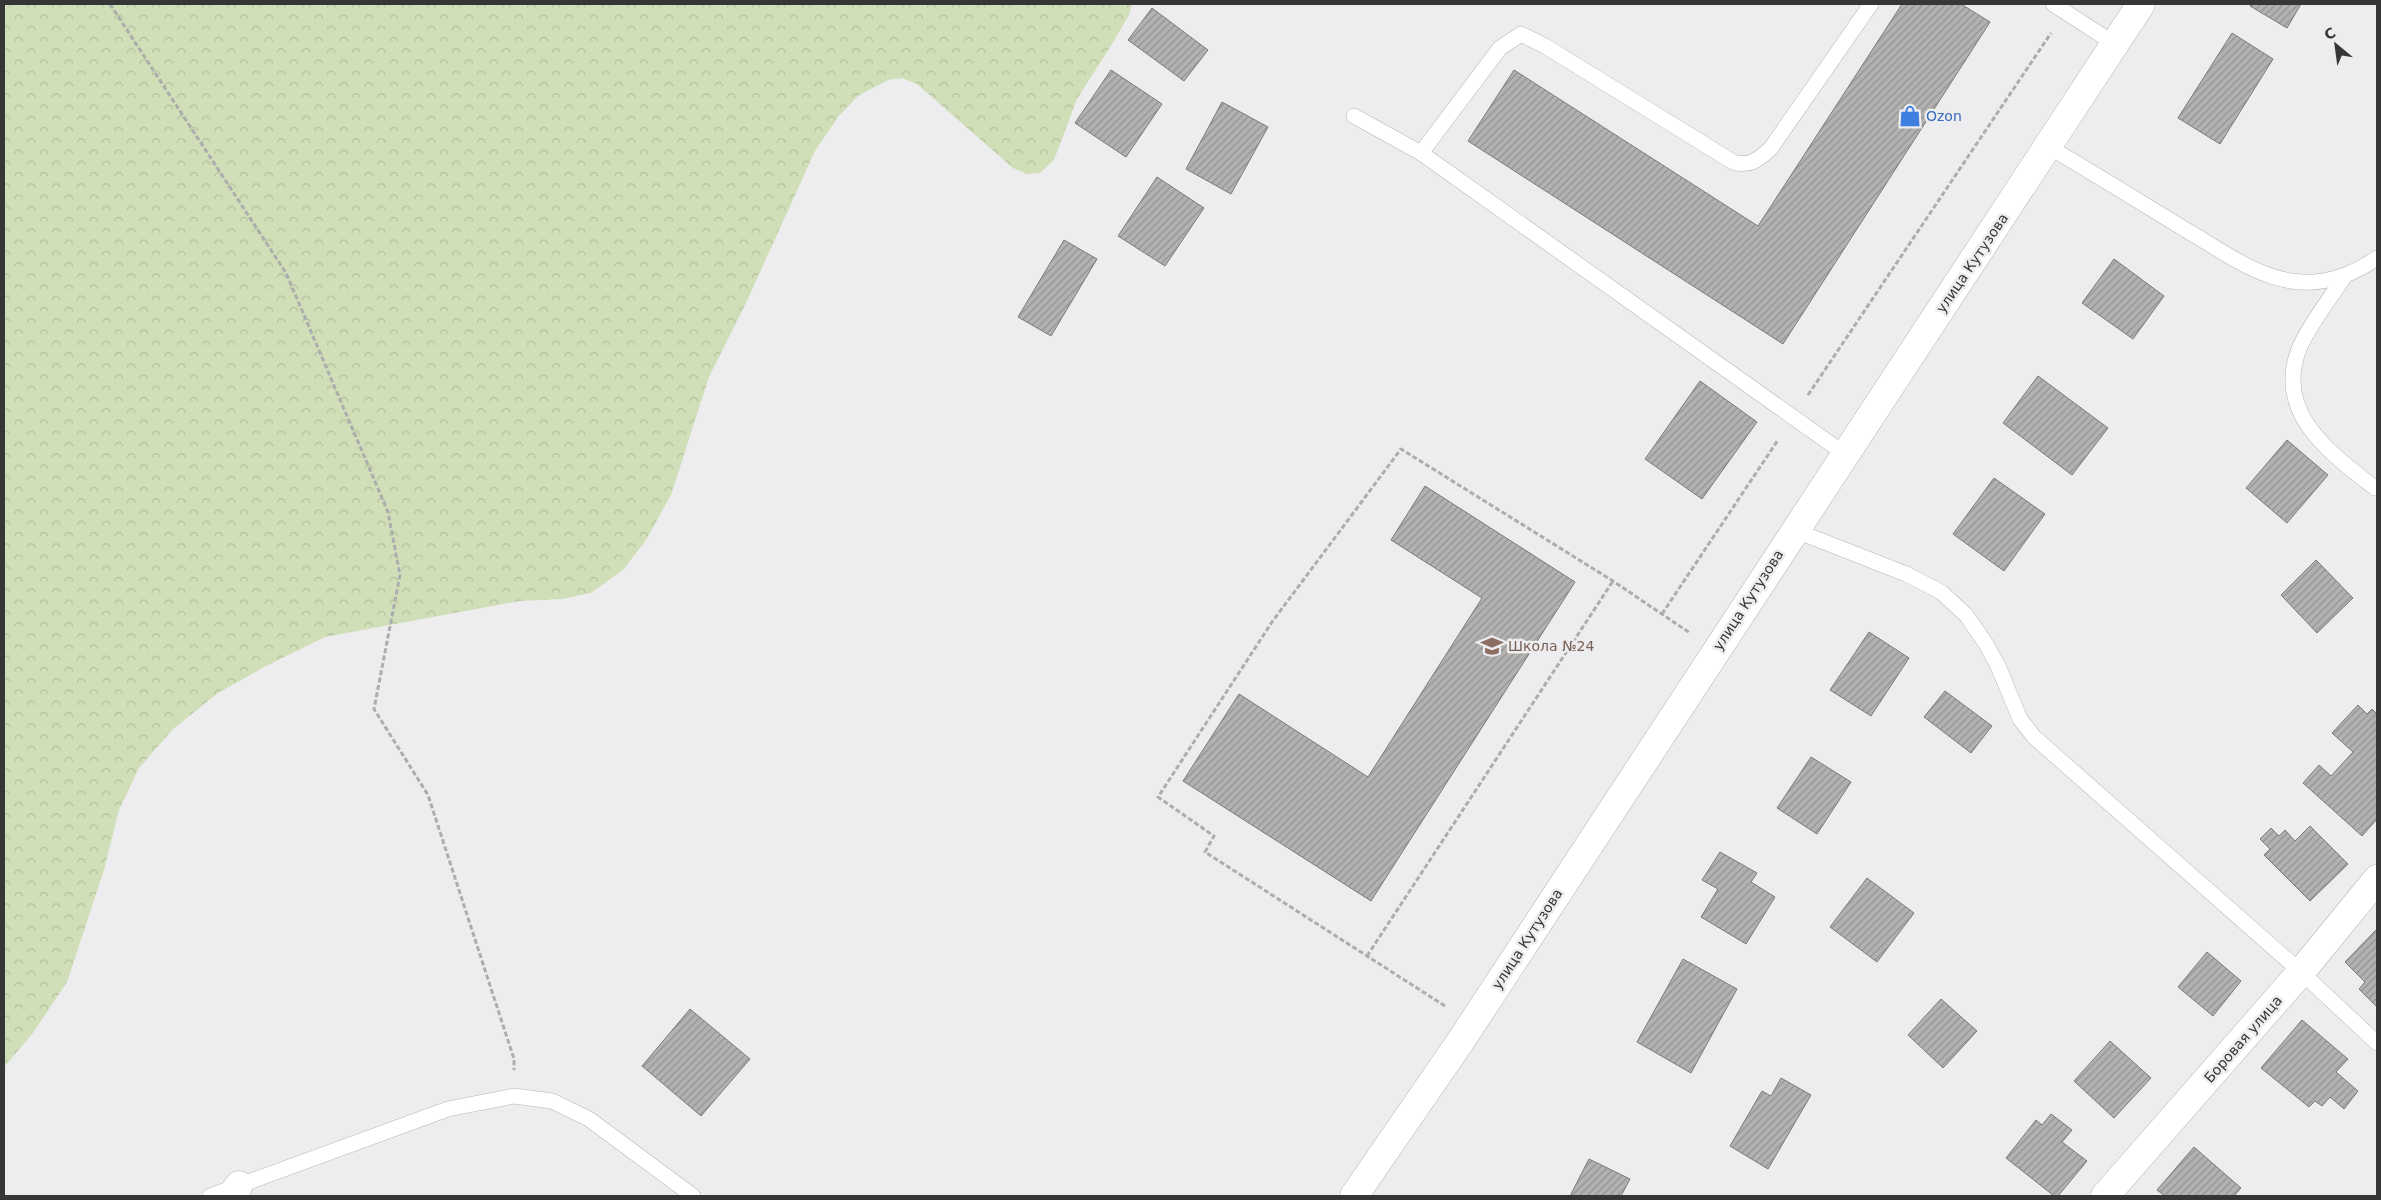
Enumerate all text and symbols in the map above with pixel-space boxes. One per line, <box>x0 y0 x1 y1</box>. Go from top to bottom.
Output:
north arrow <box>2311 20 2361 70</box>
text: С <box>2321 24 2338 43</box>
shop icon: Ozon <box>1897 103 1923 129</box>
place label: Ozon <box>1926 108 1962 124</box>
street label: улица Кутузова <box>1933 210 2011 316</box>
street label: улица Кутузова <box>1710 547 1786 653</box>
school or university icon: Школа №24 <box>1479 633 1505 659</box>
place label: Школа №24 <box>1508 638 1594 654</box>
street label: улица Кутузова <box>1489 886 1565 992</box>
street label: Боровая улица <box>2201 992 2285 1086</box>

